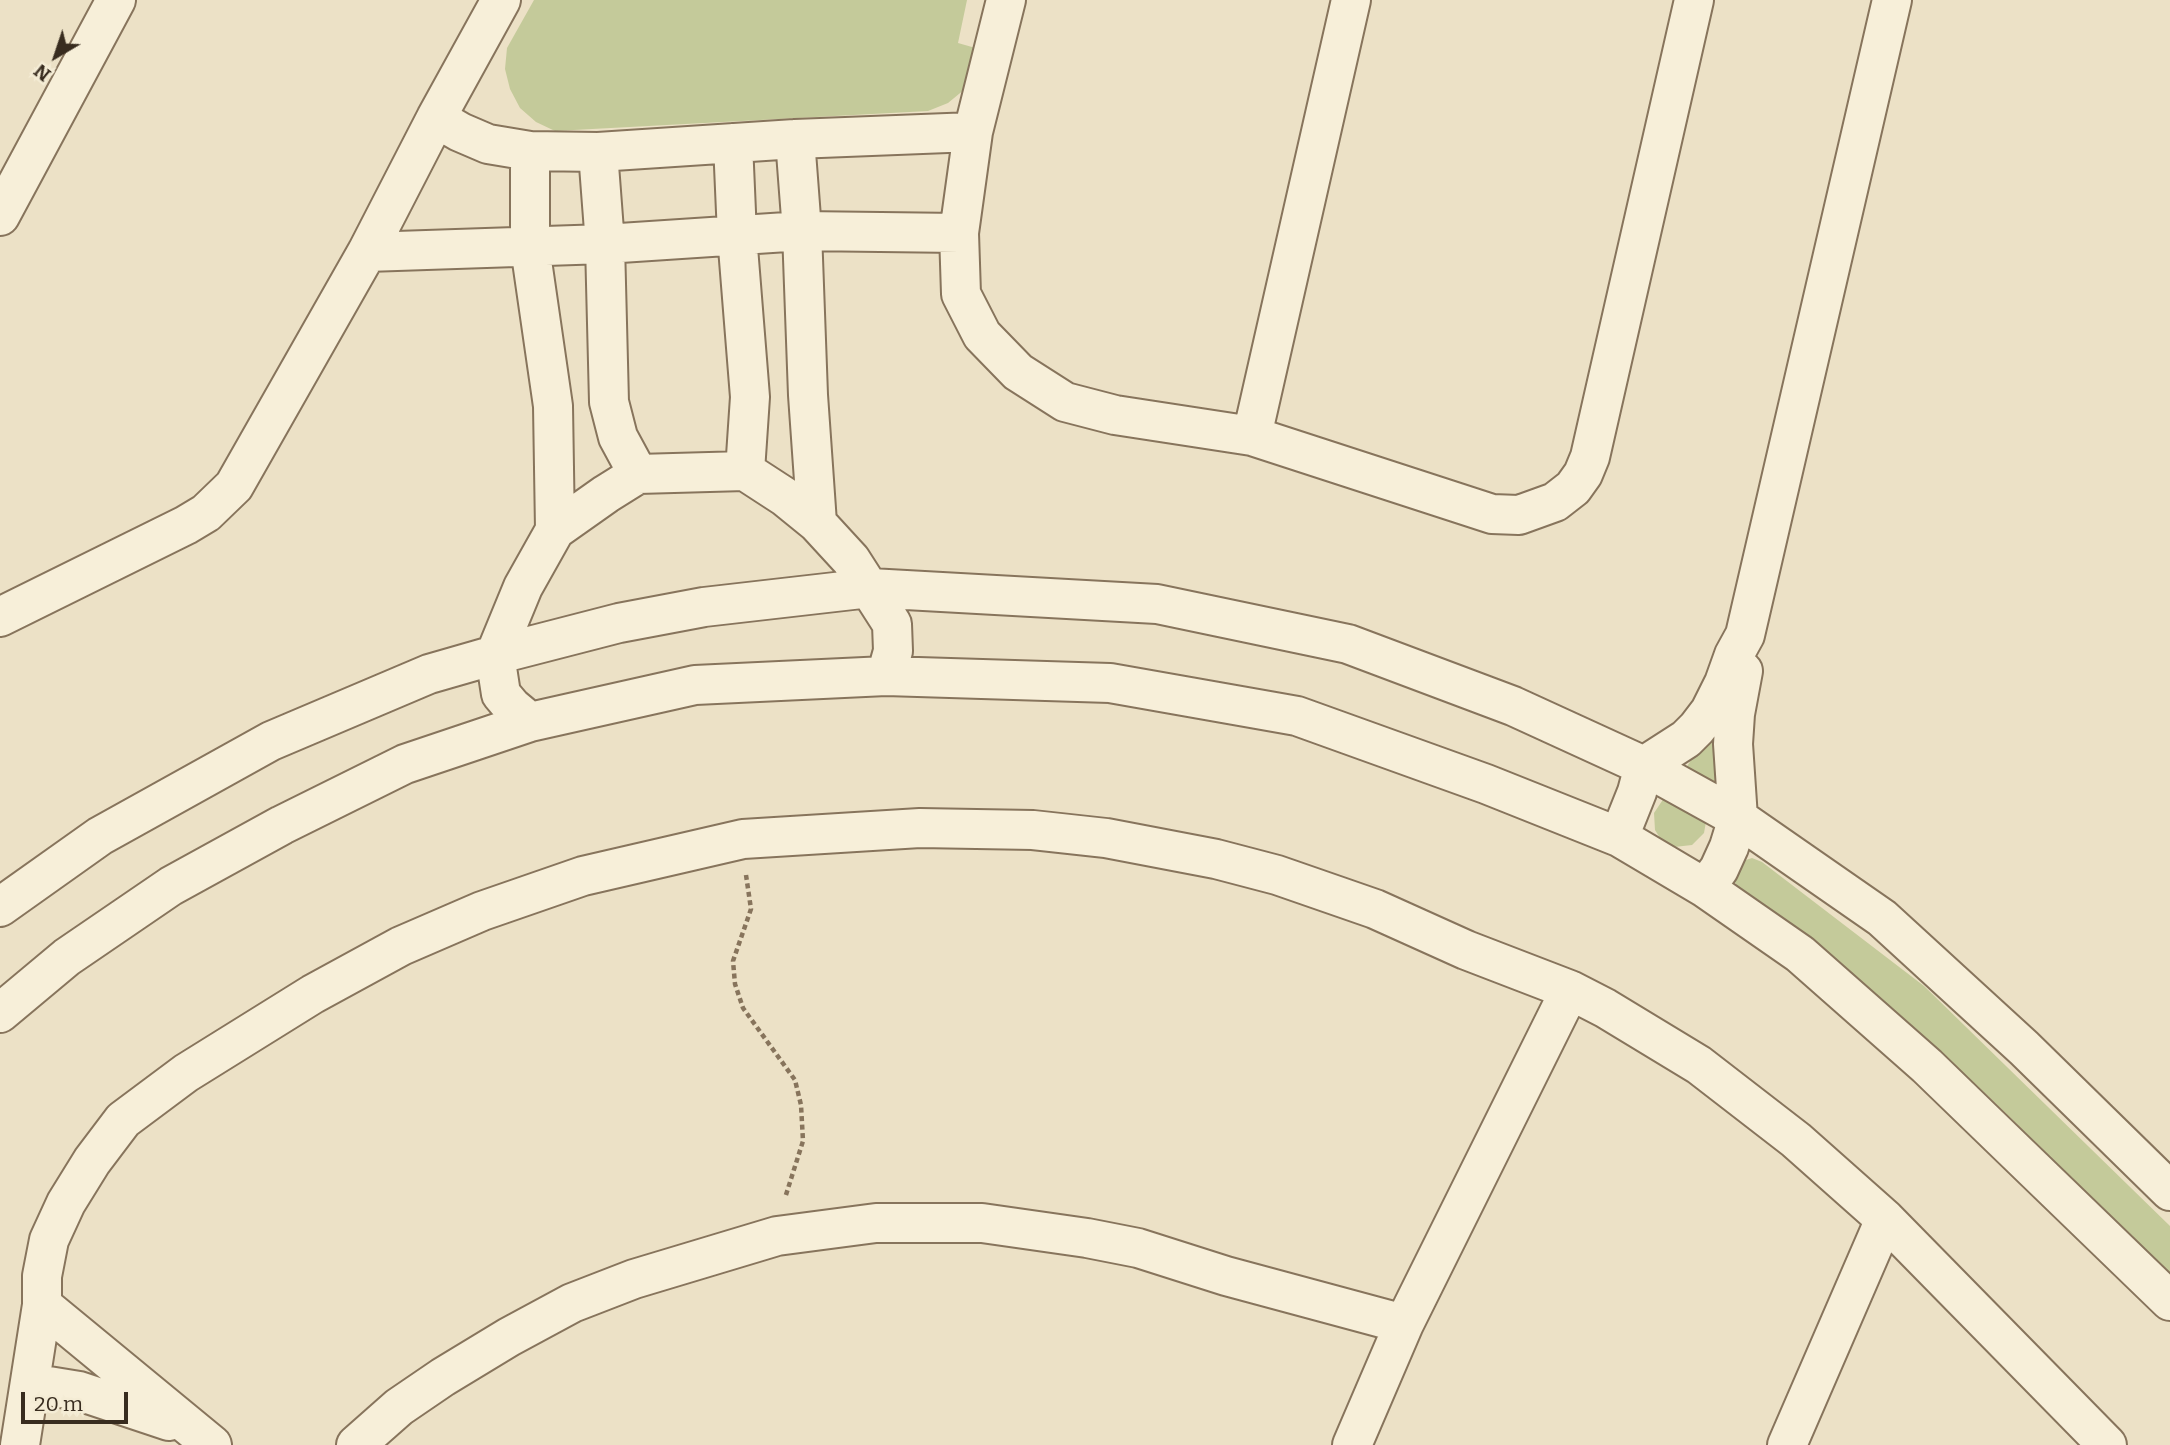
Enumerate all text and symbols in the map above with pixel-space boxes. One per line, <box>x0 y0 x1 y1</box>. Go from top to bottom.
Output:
north arrow <box>21 21 91 91</box>
text: N <box>30 59 55 86</box>
scale bar <box>24 1378 131 1422</box>
text: 20 m <box>34 1391 83 1417</box>

